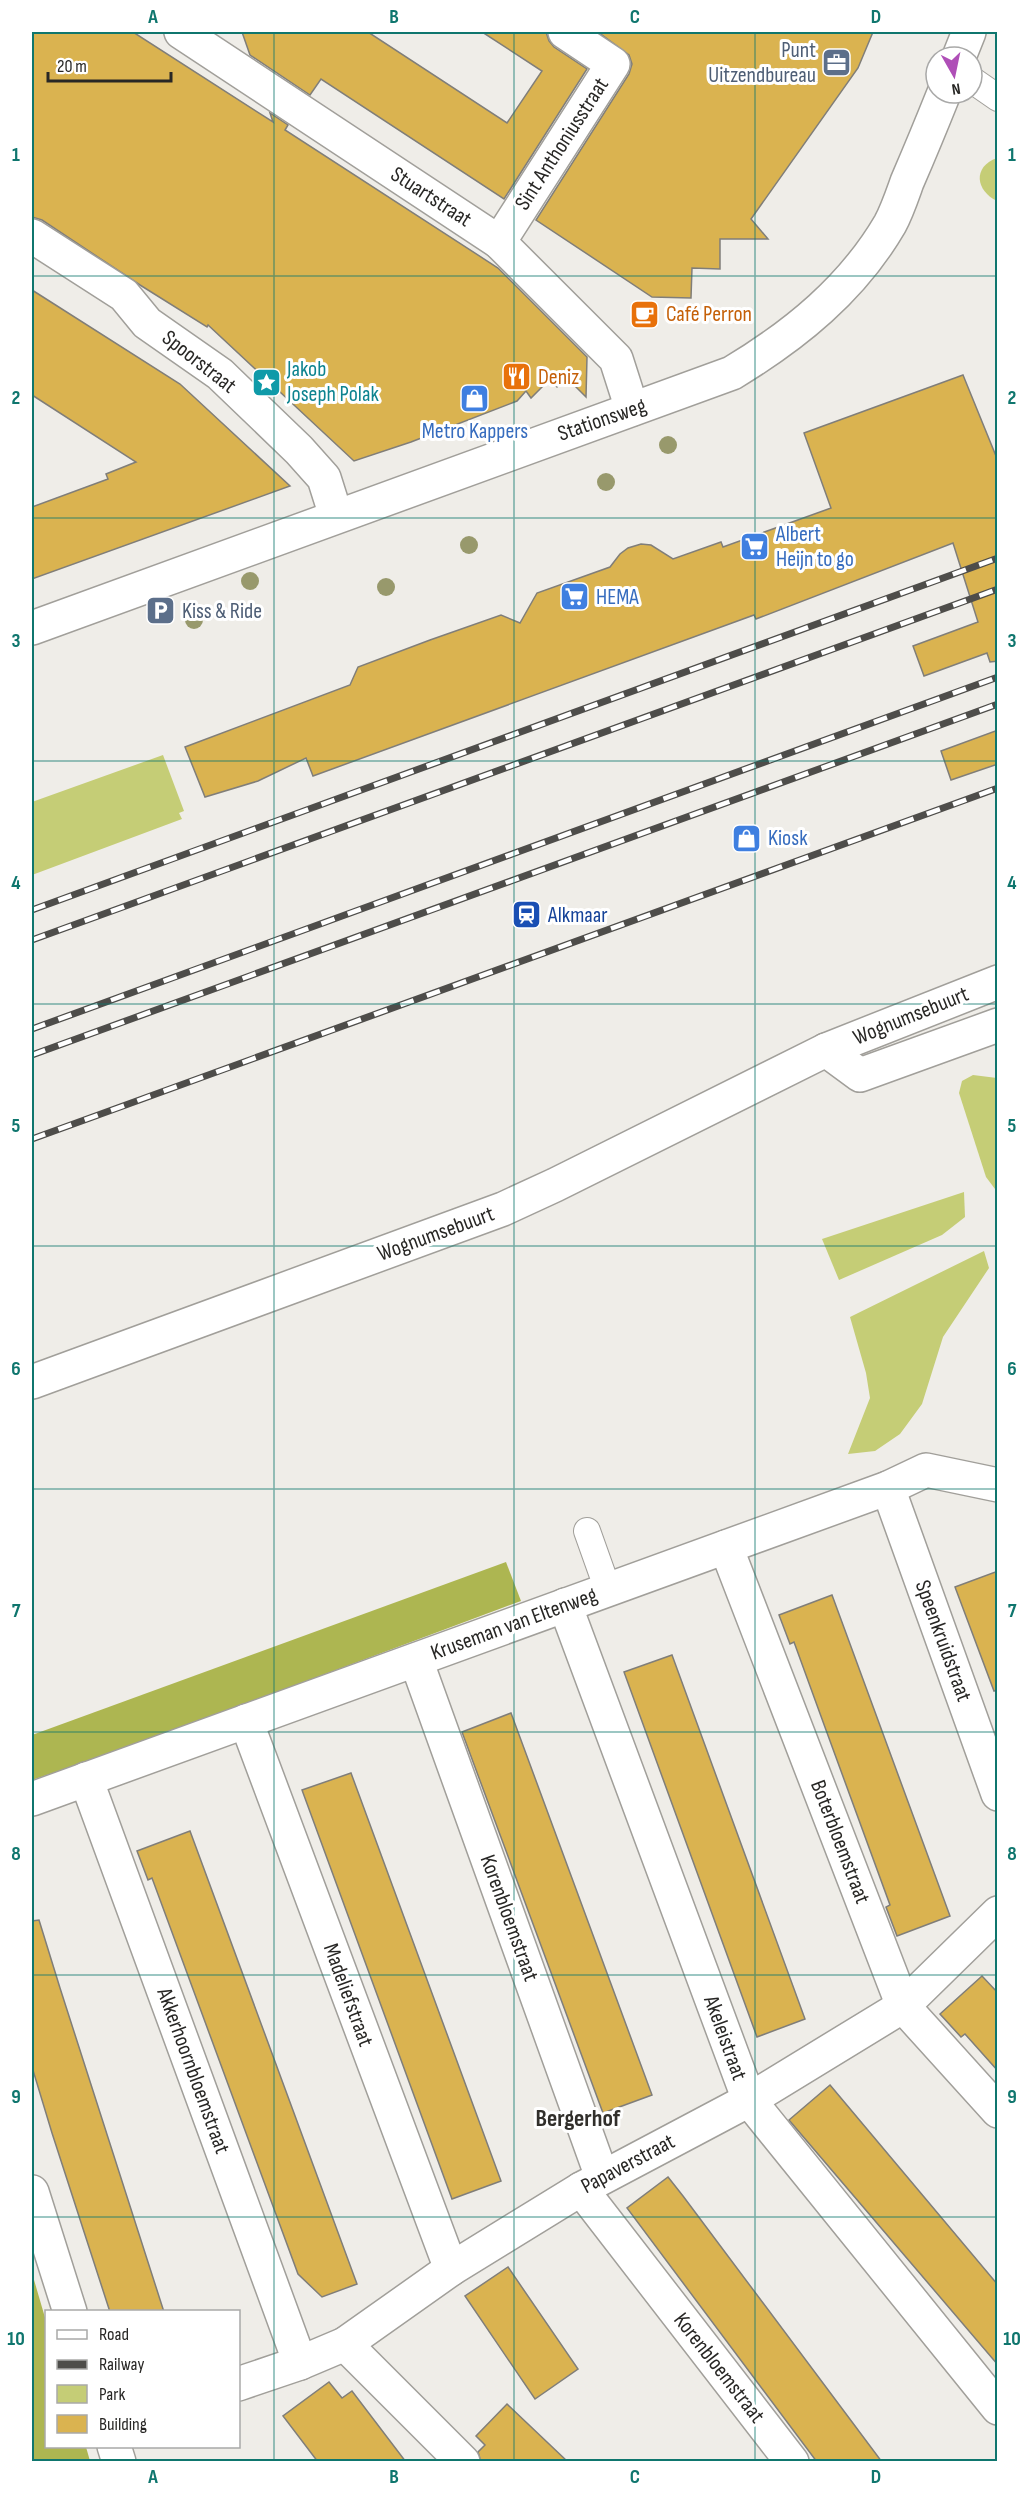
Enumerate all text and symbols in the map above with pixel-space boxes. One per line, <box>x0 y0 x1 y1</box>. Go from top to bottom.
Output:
text: A <box>147 5 158 29</box>
text: B <box>389 5 399 29</box>
text: C <box>630 5 640 29</box>
text: D <box>871 5 881 29</box>
place label: Punt Uitzendbureau <box>708 37 816 89</box>
scale bar <box>48 45 171 83</box>
north arrow <box>924 45 984 105</box>
office icon: Punt Uitzendbureau <box>821 47 853 79</box>
text: 20 m <box>57 56 87 77</box>
street label: Sint Anthoniusstraat <box>509 72 615 215</box>
text: N <box>950 78 962 98</box>
text: 1 <box>12 143 20 167</box>
text: 1 <box>1008 143 1016 167</box>
street label: Stuartstraat <box>385 161 477 233</box>
cafe icon: Café Perron <box>629 298 661 330</box>
place label: Café Perron <box>666 301 752 328</box>
street label: Spoorstraat <box>156 325 242 400</box>
place label: Jakob Joseph Polak <box>286 356 379 408</box>
restaurant icon: Deniz <box>501 361 533 393</box>
place label: Deniz <box>538 364 579 391</box>
place icon: Jakob Joseph Polak <box>250 366 282 398</box>
shop icon: Metro Kappers <box>459 383 491 415</box>
text: 2 <box>12 386 20 410</box>
text: 2 <box>1008 386 1016 410</box>
street label: Stationsweg <box>554 392 650 448</box>
place label: Metro Kappers <box>422 418 528 445</box>
place label: Albert Heijn to go <box>775 521 854 573</box>
supermarket icon: Albert Heijn to go <box>739 531 771 563</box>
supermarket icon: HEMA <box>559 581 591 613</box>
place label: HEMA <box>596 584 639 611</box>
parking icon: Kiss & Ride <box>145 595 177 627</box>
place label: Kiss & Ride <box>182 598 262 625</box>
text: 3 <box>12 629 21 653</box>
text: 3 <box>1008 629 1017 653</box>
shop icon: Kiosk <box>731 822 763 854</box>
place label: Kiosk <box>768 825 808 852</box>
text: 4 <box>11 871 21 895</box>
text: 4 <box>1007 871 1017 895</box>
station icon: Alkmaar <box>511 899 543 931</box>
place label: Alkmaar <box>547 902 608 929</box>
street label: Wognumsebuurt <box>849 981 973 1051</box>
text: 5 <box>12 1114 21 1138</box>
text: 5 <box>1008 1114 1017 1138</box>
street label: Wognumsebuurt <box>374 1200 498 1268</box>
text: 6 <box>11 1357 21 1381</box>
text: 6 <box>1007 1357 1017 1381</box>
street label: Speenkruidstraat <box>909 1577 978 1706</box>
street label: Kruseman van Eltenweg <box>427 1581 601 1667</box>
text: 7 <box>12 1599 21 1623</box>
text: 7 <box>1008 1599 1017 1623</box>
street label: Boterbloemstraat <box>804 1776 876 1908</box>
text: 8 <box>11 1842 21 1866</box>
text: 8 <box>1007 1842 1017 1866</box>
street label: Korenbloemstraat <box>474 1851 544 1985</box>
street label: Madeliefstraat <box>317 1940 379 2050</box>
street label: Akkerhoornbloemstraat <box>150 1984 236 2158</box>
street label: Akeleistraat <box>697 1991 753 2084</box>
text: 9 <box>11 2085 21 2109</box>
text: 9 <box>1007 2085 1017 2109</box>
district label: Bergerhof <box>536 2104 621 2133</box>
street label: Papaverstraat <box>577 2128 680 2200</box>
street label: Korenbloemstraat <box>668 2307 771 2429</box>
legend <box>45 2310 240 2448</box>
text: Road <box>99 2324 129 2345</box>
text: 10 <box>7 2327 25 2351</box>
text: 10 <box>1003 2327 1021 2351</box>
text: Railway <box>99 2354 144 2375</box>
text: Park <box>99 2384 125 2405</box>
text: Building <box>99 2414 147 2435</box>
text: A <box>147 2465 158 2489</box>
text: B <box>389 2465 399 2489</box>
text: C <box>630 2465 640 2489</box>
text: D <box>871 2465 881 2489</box>

